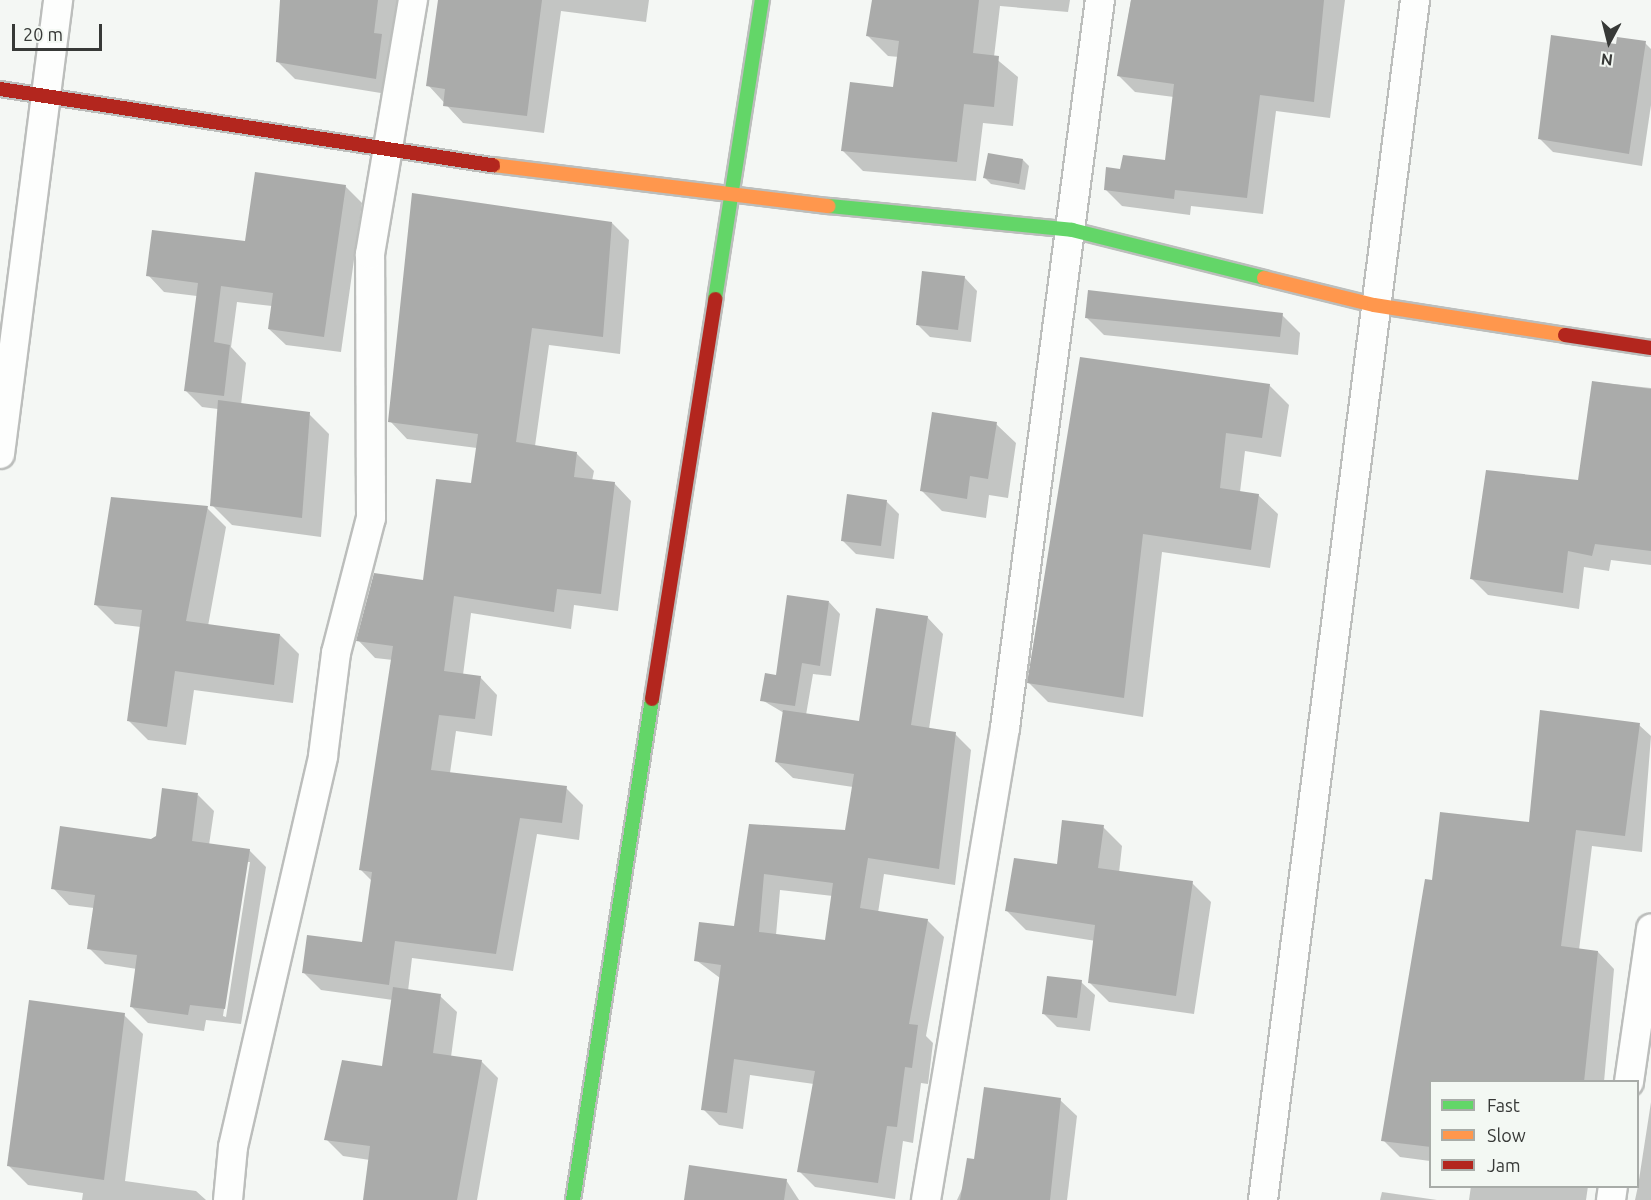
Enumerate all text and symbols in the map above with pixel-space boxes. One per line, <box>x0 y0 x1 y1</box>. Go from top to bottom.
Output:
scale bar <box>15 12 105 50</box>
north arrow <box>1579 12 1639 72</box>
text: 20 m <box>23 24 63 44</box>
text: N <box>1600 50 1614 70</box>
legend <box>1429 1080 1639 1188</box>
text: Fast <box>1487 1095 1520 1115</box>
text: Slow <box>1487 1125 1526 1145</box>
text: Jam <box>1487 1155 1521 1175</box>

